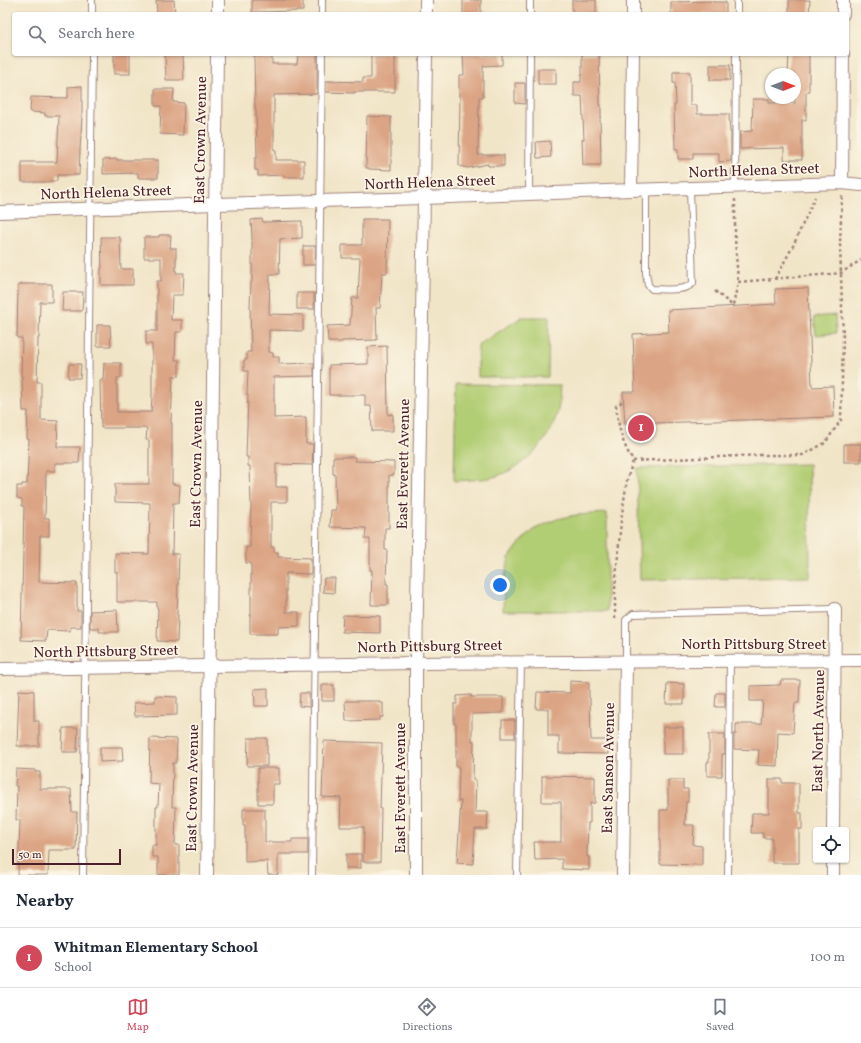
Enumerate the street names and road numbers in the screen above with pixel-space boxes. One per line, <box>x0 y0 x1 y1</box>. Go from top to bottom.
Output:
street label: East Crown Avenue <box>190 76 213 204</box>
street label: North Helena Street <box>688 159 820 184</box>
street label: North Helena Street <box>364 171 496 196</box>
street label: North Helena Street <box>40 181 172 206</box>
street label: East Everett Avenue <box>393 398 416 530</box>
street label: East Crown Avenue <box>186 400 209 528</box>
street label: North Pittsburg Street <box>681 635 827 656</box>
street label: North Pittsburg Street <box>357 636 503 659</box>
street label: North Pittsburg Street <box>33 641 179 664</box>
street label: East North Avenue <box>808 669 831 793</box>
street label: East Sanson Avenue <box>598 702 621 834</box>
street label: East Everett Avenue <box>391 723 412 853</box>
street label: East Crown Avenue <box>182 724 205 852</box>

